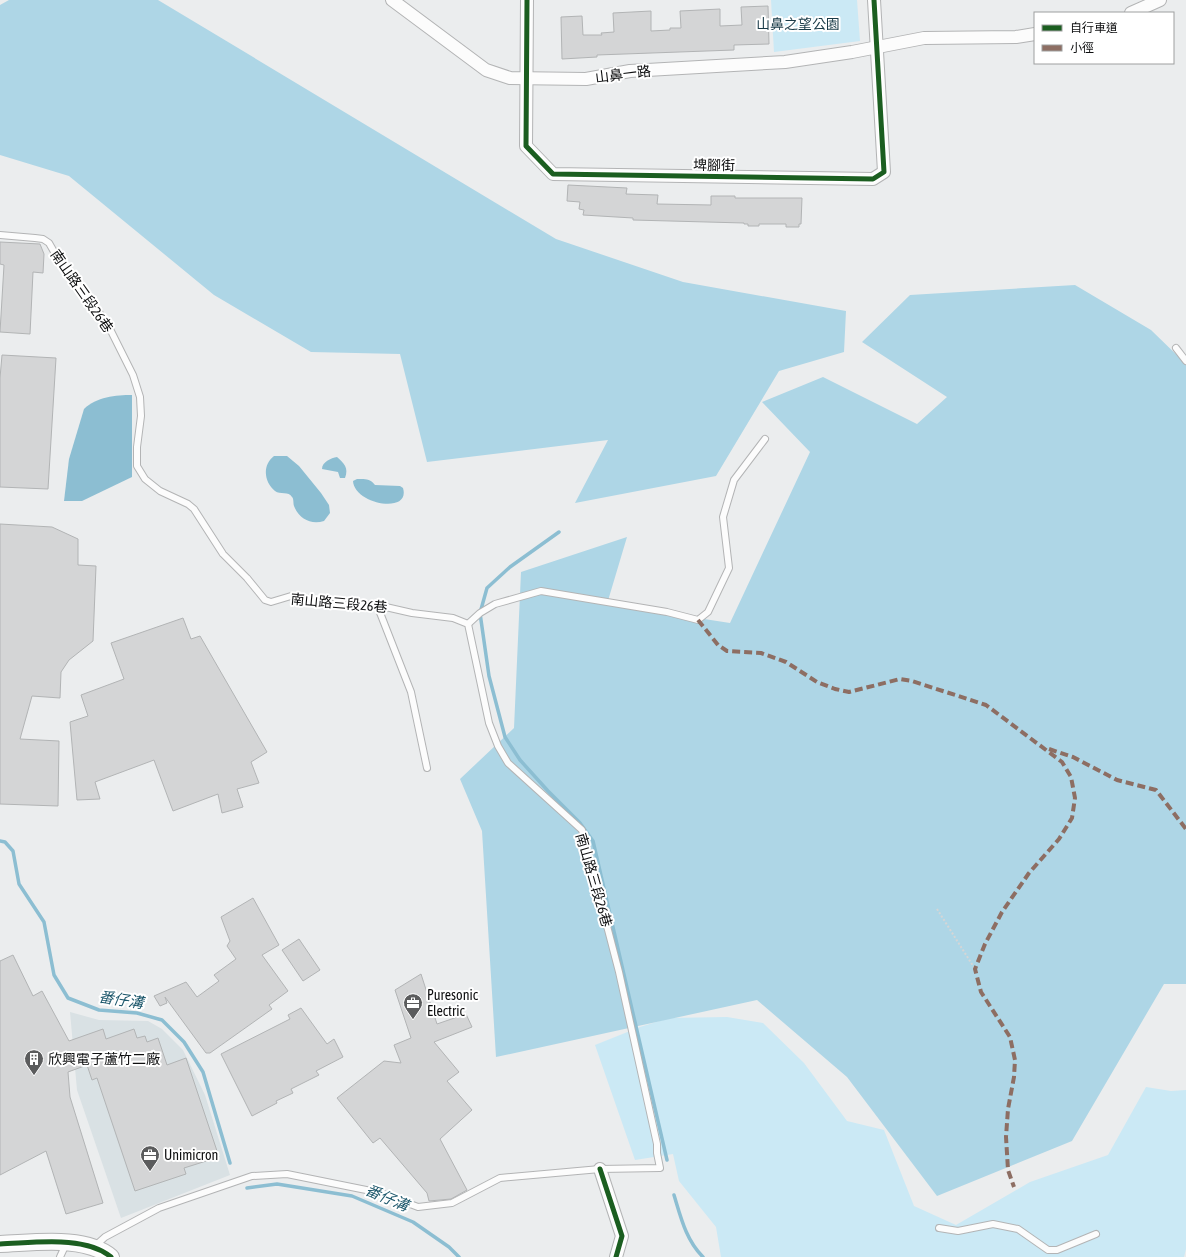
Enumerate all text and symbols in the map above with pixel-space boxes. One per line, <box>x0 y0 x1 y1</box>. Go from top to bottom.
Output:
legend <box>1034 12 1174 64</box>
park label: 山鼻之望公園 <box>756 16 840 32</box>
text: 自行車道 <box>1070 21 1118 35</box>
text: 小徑 <box>1070 41 1094 55</box>
street label: 山鼻一路 <box>594 63 652 85</box>
street label: 埤腳街 <box>693 157 735 173</box>
street label: 南山路三段26巷 <box>48 247 116 335</box>
street label: 南山路三段26巷 <box>290 591 388 615</box>
street label: 南山路三段26巷 <box>573 831 615 929</box>
place label: Puresonic Electric <box>427 987 479 1019</box>
water label: 番仔溝 <box>98 988 147 1012</box>
office icon: Puresonic Electric <box>402 992 424 1020</box>
building icon: 欣興電子蘆竹二廠 <box>23 1048 45 1076</box>
place label: 欣興電子蘆竹二廠 <box>48 1051 160 1067</box>
office icon: Unimicron <box>139 1144 161 1172</box>
place label: Unimicron <box>164 1147 218 1163</box>
water label: 番仔溝 <box>363 1181 413 1215</box>

